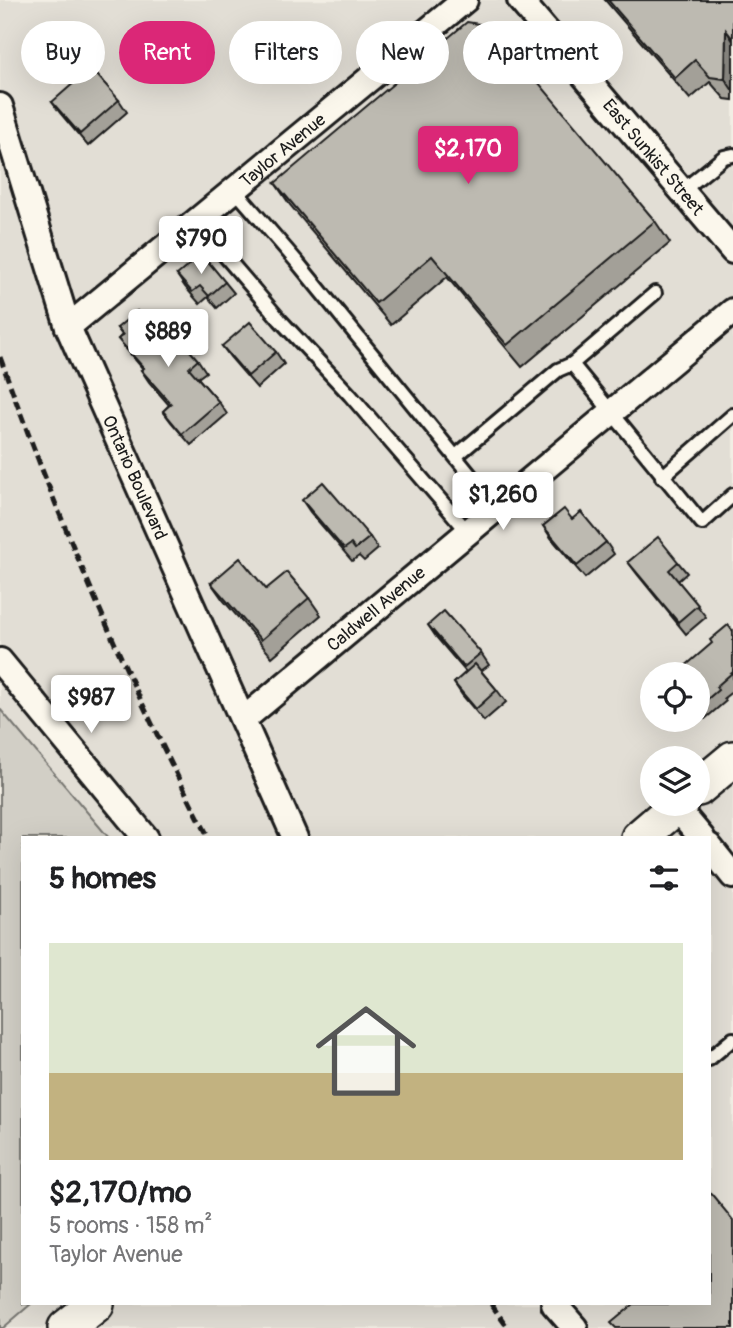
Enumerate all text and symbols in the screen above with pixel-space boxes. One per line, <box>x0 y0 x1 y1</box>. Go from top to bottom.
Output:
chip: Buy <box>21 21 105 84</box>
chip: Rent <box>119 21 215 84</box>
chip: Filters <box>229 21 342 84</box>
chip: New <box>356 21 449 84</box>
chip: Apartment <box>463 21 623 84</box>
street label: East Sunkist Street <box>597 94 710 221</box>
street label: Taylor Avenue <box>235 108 330 192</box>
pin: $2,170 <box>411 127 525 186</box>
text: $2,170 <box>434 134 502 163</box>
pin: $790 <box>160 216 242 276</box>
text: $790 <box>175 224 227 253</box>
pin: $889 <box>127 310 209 369</box>
text: $889 <box>144 317 192 346</box>
street label: Ontario Boulevard <box>97 412 173 543</box>
pin: $1,260 <box>446 472 560 532</box>
text: $1,260 <box>468 480 538 509</box>
street label: Caldwell Avenue <box>322 561 430 657</box>
map controls <box>640 662 710 816</box>
button: locate <box>640 662 710 732</box>
pin: $987 <box>50 676 132 735</box>
text: $987 <box>67 683 115 712</box>
button: layers <box>640 746 710 816</box>
icon: filters <box>645 859 683 897</box>
text: 5 homes <box>49 860 156 897</box>
icon: home <box>303 988 429 1114</box>
text: $2,170/mo <box>49 1174 191 1211</box>
text: 5 rooms · 158 m² <box>49 1211 212 1240</box>
text: Taylor Avenue <box>49 1240 183 1269</box>

